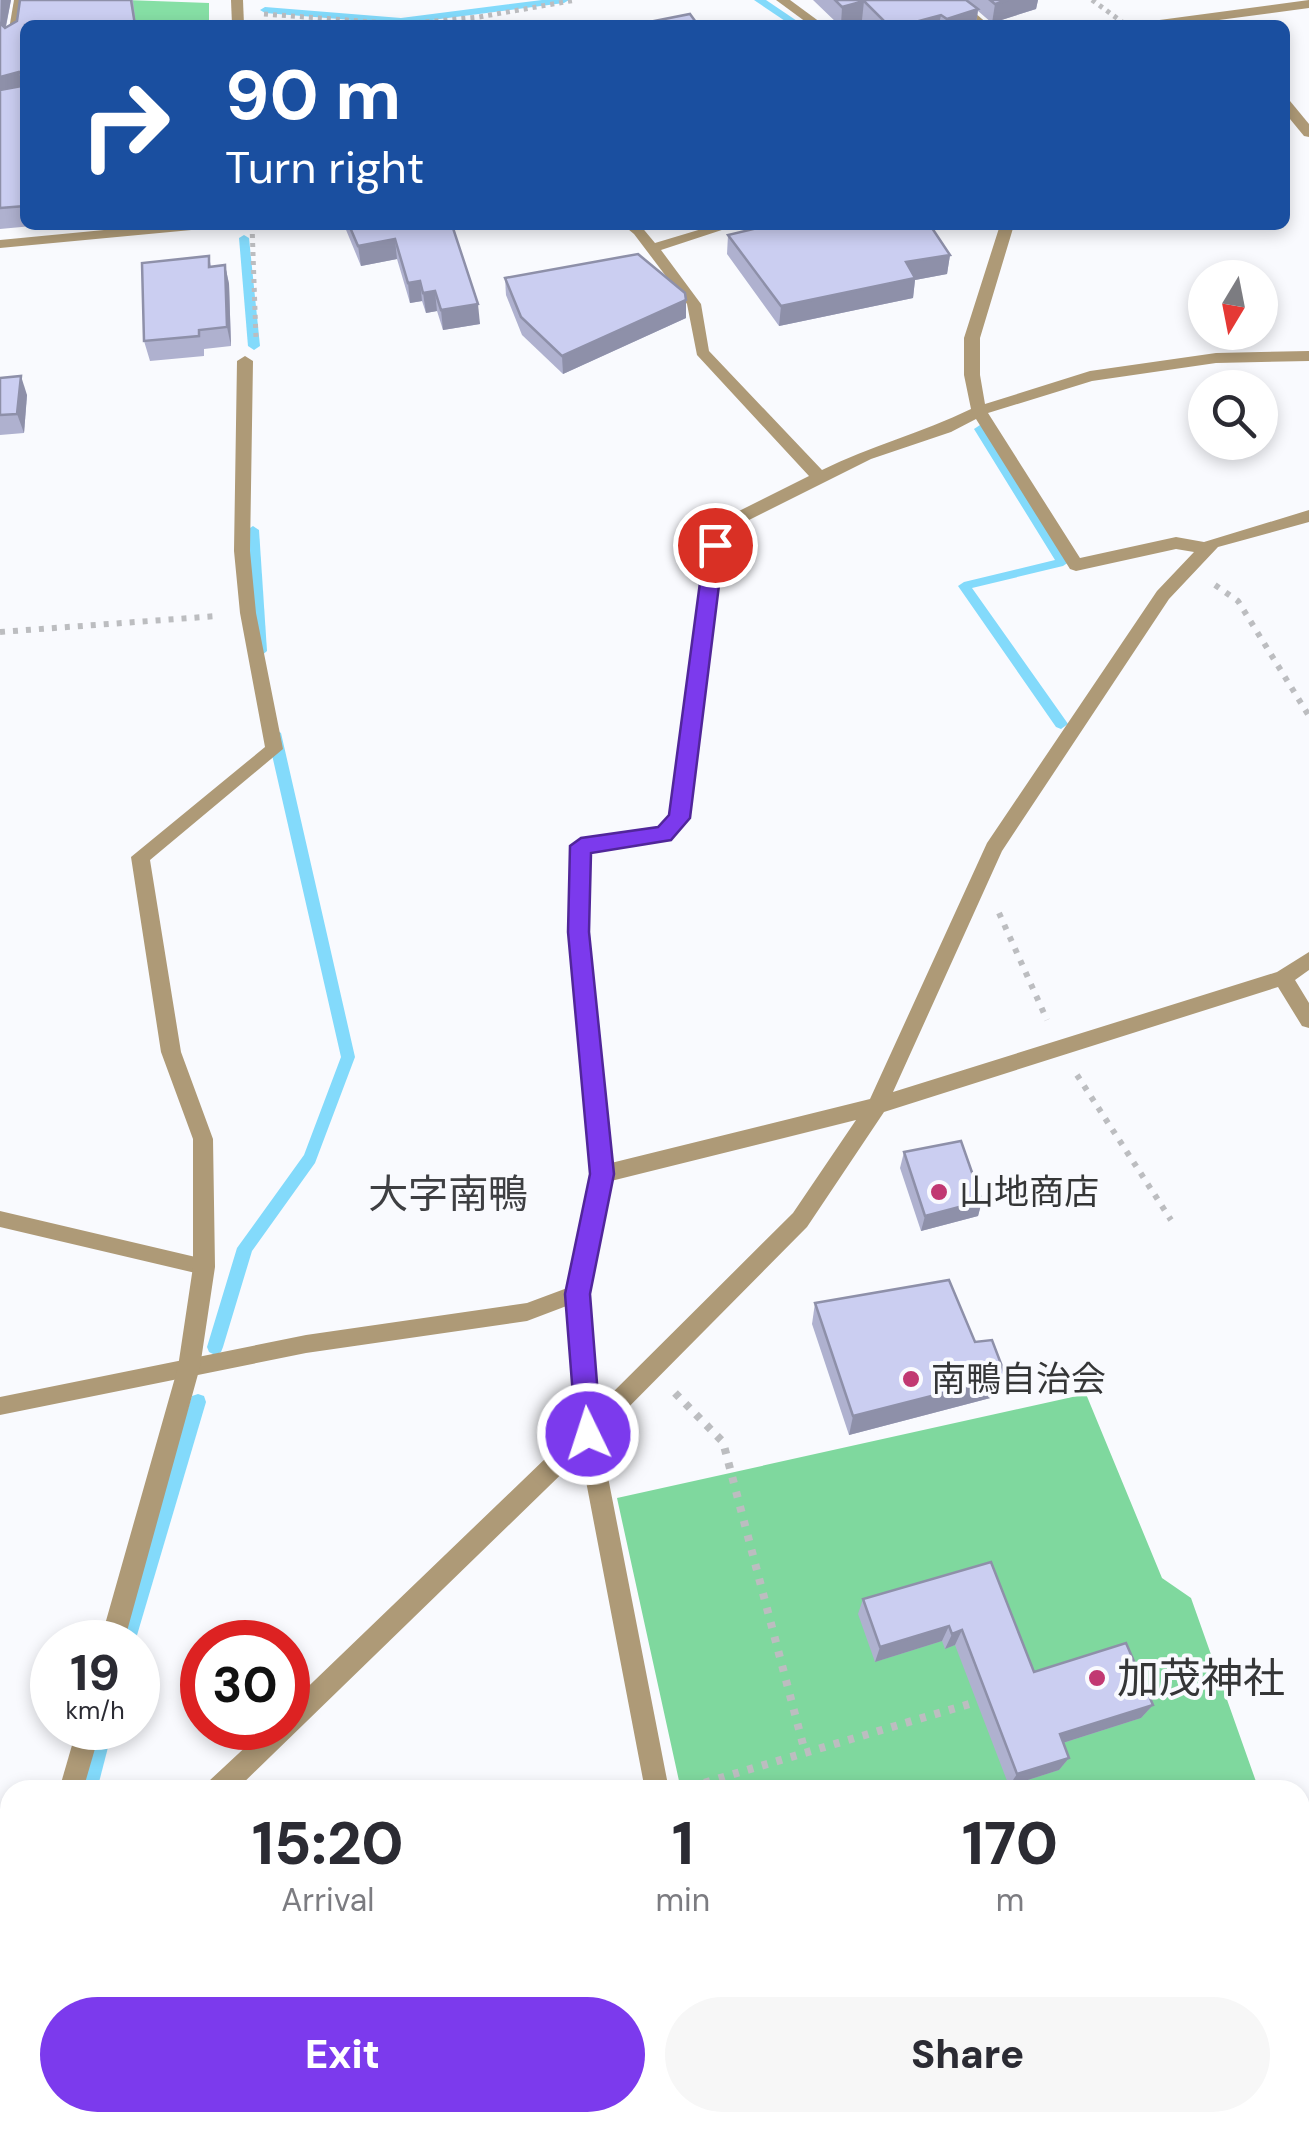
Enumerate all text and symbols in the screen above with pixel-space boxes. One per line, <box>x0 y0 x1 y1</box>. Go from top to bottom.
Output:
text: 90 m <box>225 50 401 141</box>
icon: right <box>60 60 190 190</box>
text: Turn right <box>225 138 424 197</box>
north arrow <box>1188 260 1278 350</box>
map controls <box>1188 260 1278 460</box>
button: search <box>1188 370 1278 460</box>
pin <box>673 503 758 588</box>
icon: arrive <box>688 518 743 573</box>
district label: 大字南鴨 <box>368 1168 528 1220</box>
place label: 山地商店 <box>959 1169 1099 1215</box>
marker: 山地商店 <box>928 1181 950 1203</box>
place label: 南鴨自治会 <box>931 1356 1106 1402</box>
marker: 南鴨自治会 <box>900 1368 922 1390</box>
position arrow <box>536 1382 640 1486</box>
speed limit sign: 30 <box>180 1620 310 1750</box>
text: 19 <box>70 1640 120 1706</box>
place label: 加茂神社 <box>1117 1651 1285 1706</box>
marker: 加茂神社 <box>1086 1667 1108 1689</box>
text: km/h <box>65 1694 125 1727</box>
text: 15:20 <box>252 1804 404 1883</box>
text: 1 <box>672 1804 694 1883</box>
text: 170 <box>962 1804 1058 1883</box>
text: Arrival <box>281 1879 374 1921</box>
text: min <box>655 1879 710 1921</box>
text: m <box>996 1879 1024 1921</box>
button: Exit <box>40 1997 645 2112</box>
button: Share <box>665 1997 1270 2112</box>

